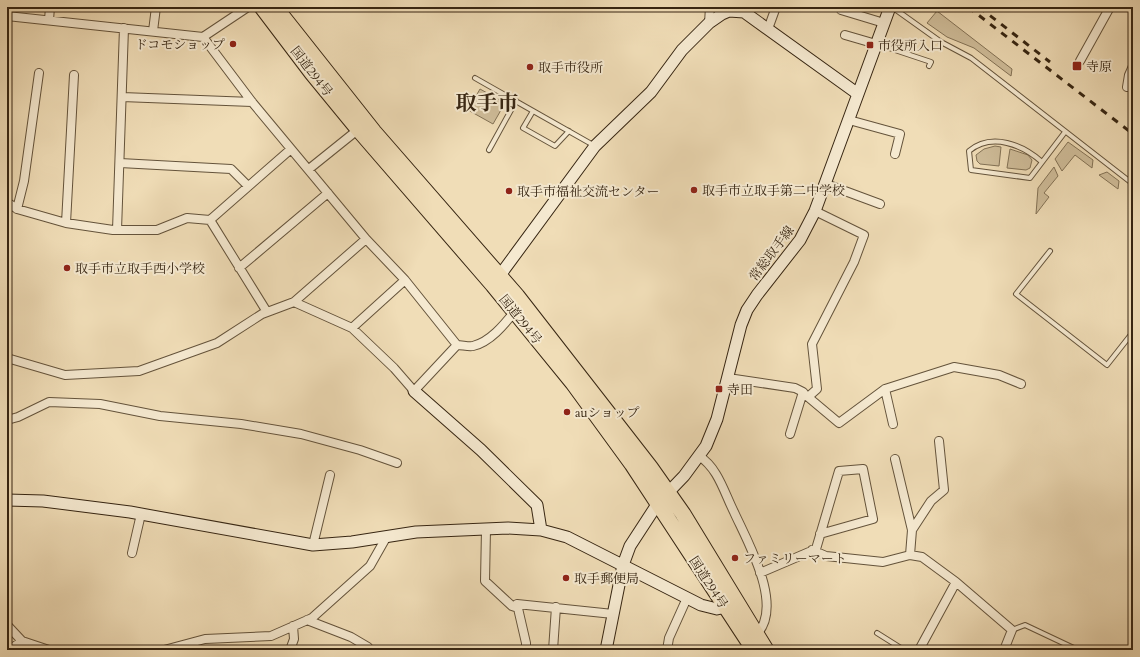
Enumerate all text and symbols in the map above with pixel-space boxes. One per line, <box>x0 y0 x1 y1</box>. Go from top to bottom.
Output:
place label: ドコモショップ <box>135 36 225 54</box>
place label: 市役所入口 <box>878 37 943 55</box>
marker: ドコモショップ <box>228 39 238 49</box>
marker: 市役所入口 <box>865 40 875 50</box>
street label: 国道294号 <box>286 43 336 100</box>
place label: 寺原 <box>1086 58 1112 76</box>
place label: 取手市役所 <box>538 59 603 77</box>
marker: 寺原 <box>1071 60 1083 72</box>
marker: 取手市役所 <box>525 62 535 72</box>
district label: 取手市 <box>456 89 519 118</box>
place label: 取手市立取手第二中学校 <box>702 182 845 200</box>
place label: 取手市福祉交流センター <box>517 183 659 201</box>
marker: 取手市立取手第二中学校 <box>689 185 699 195</box>
marker: 取手市福祉交流センター <box>504 186 514 196</box>
street label: 常総取手線 <box>745 222 799 285</box>
place label: 取手市立取手西小学校 <box>75 260 205 278</box>
marker: 取手市立取手西小学校 <box>62 263 72 273</box>
street label: 国道294号 <box>495 291 546 348</box>
place label: 寺田 <box>727 381 753 399</box>
marker: 寺田 <box>714 384 724 394</box>
place label: auショップ <box>575 404 640 422</box>
marker: auショップ <box>562 407 572 417</box>
place label: ファミリーマート <box>743 550 847 568</box>
street label: 国道294号 <box>685 553 732 612</box>
marker: ファミリーマート <box>730 553 740 563</box>
place label: 取手郵便局 <box>574 570 639 588</box>
marker: 取手郵便局 <box>561 573 571 583</box>

